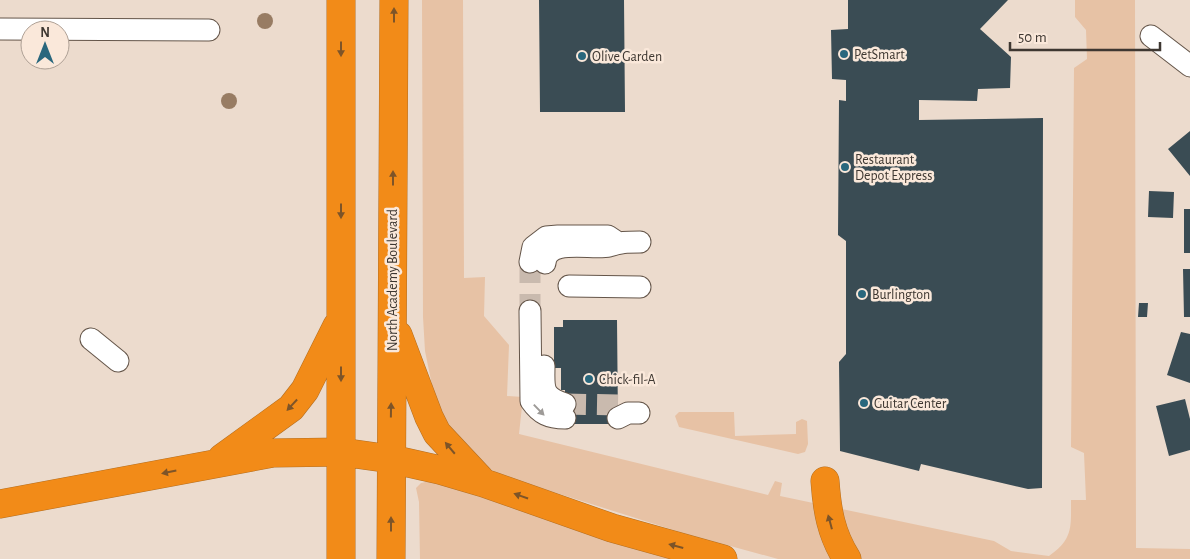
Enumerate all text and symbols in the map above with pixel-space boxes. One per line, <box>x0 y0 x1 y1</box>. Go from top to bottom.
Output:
one-way arrow <box>390 7 398 23</box>
north arrow <box>20 20 70 70</box>
scale bar <box>1010 20 1160 52</box>
text: N <box>40 26 50 40</box>
text: 50 m <box>1018 30 1047 45</box>
one-way arrow <box>337 41 345 57</box>
marker: PetSmart <box>838 48 850 60</box>
place label: PetSmart <box>854 48 905 62</box>
marker: Olive Garden <box>576 50 588 62</box>
place label: Olive Garden <box>592 50 662 64</box>
place label: Restaurant Depot Express <box>855 153 932 183</box>
marker: Restaurant Depot Express <box>839 161 851 173</box>
one-way arrow <box>389 169 397 185</box>
one-way arrow <box>337 203 345 219</box>
street label: North Academy Boulevard <box>386 209 400 351</box>
marker: Burlington <box>856 288 868 300</box>
place label: Burlington <box>872 288 930 302</box>
one-way arrow <box>337 366 345 382</box>
marker: Chick-fil-A <box>583 373 595 385</box>
place label: Chick-fil-A <box>599 373 656 387</box>
marker: Guitar Center <box>858 397 870 409</box>
place label: Guitar Center <box>874 397 947 411</box>
one-way arrow <box>287 399 298 411</box>
one-way arrow <box>387 402 395 418</box>
one-way arrow <box>533 403 545 415</box>
one-way arrow <box>444 442 455 455</box>
one-way arrow <box>162 468 177 476</box>
one-way arrow <box>513 492 528 500</box>
one-way arrow <box>825 514 833 529</box>
one-way arrow <box>387 516 395 532</box>
one-way arrow <box>668 542 683 550</box>

